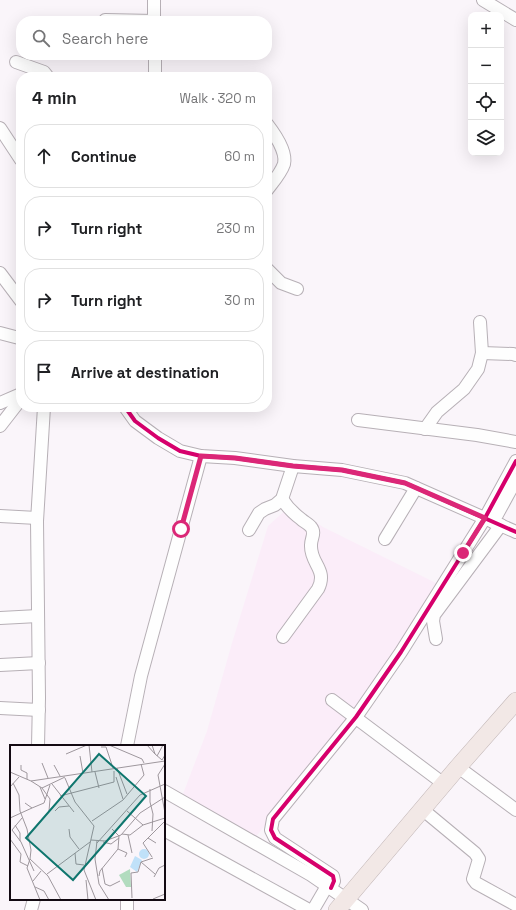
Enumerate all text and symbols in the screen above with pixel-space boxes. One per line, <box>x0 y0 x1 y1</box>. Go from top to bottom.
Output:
map controls <box>468 12 504 156</box>
button: + <box>468 12 504 48</box>
search box <box>16 16 272 60</box>
icon: search <box>30 27 52 49</box>
text: Search here <box>62 29 148 48</box>
button: − <box>468 48 504 84</box>
button: locate <box>468 84 504 120</box>
text: 4 min <box>32 87 77 109</box>
text: Walk · 320 m <box>179 90 256 107</box>
button: layers <box>468 120 504 156</box>
icon: ahead <box>33 145 55 167</box>
text: Continue <box>71 147 137 166</box>
text: 60 m <box>224 148 255 165</box>
icon: right <box>33 217 55 239</box>
text: Turn right <box>71 219 142 238</box>
text: 230 m <box>217 220 255 237</box>
icon: right <box>33 289 55 311</box>
text: Turn right <box>71 291 142 310</box>
text: 30 m <box>224 292 255 309</box>
icon: arrive <box>33 361 55 383</box>
text: Arrive at destination <box>71 363 219 382</box>
route start <box>172 520 190 538</box>
route end <box>454 544 472 562</box>
inset map <box>10 745 165 900</box>

